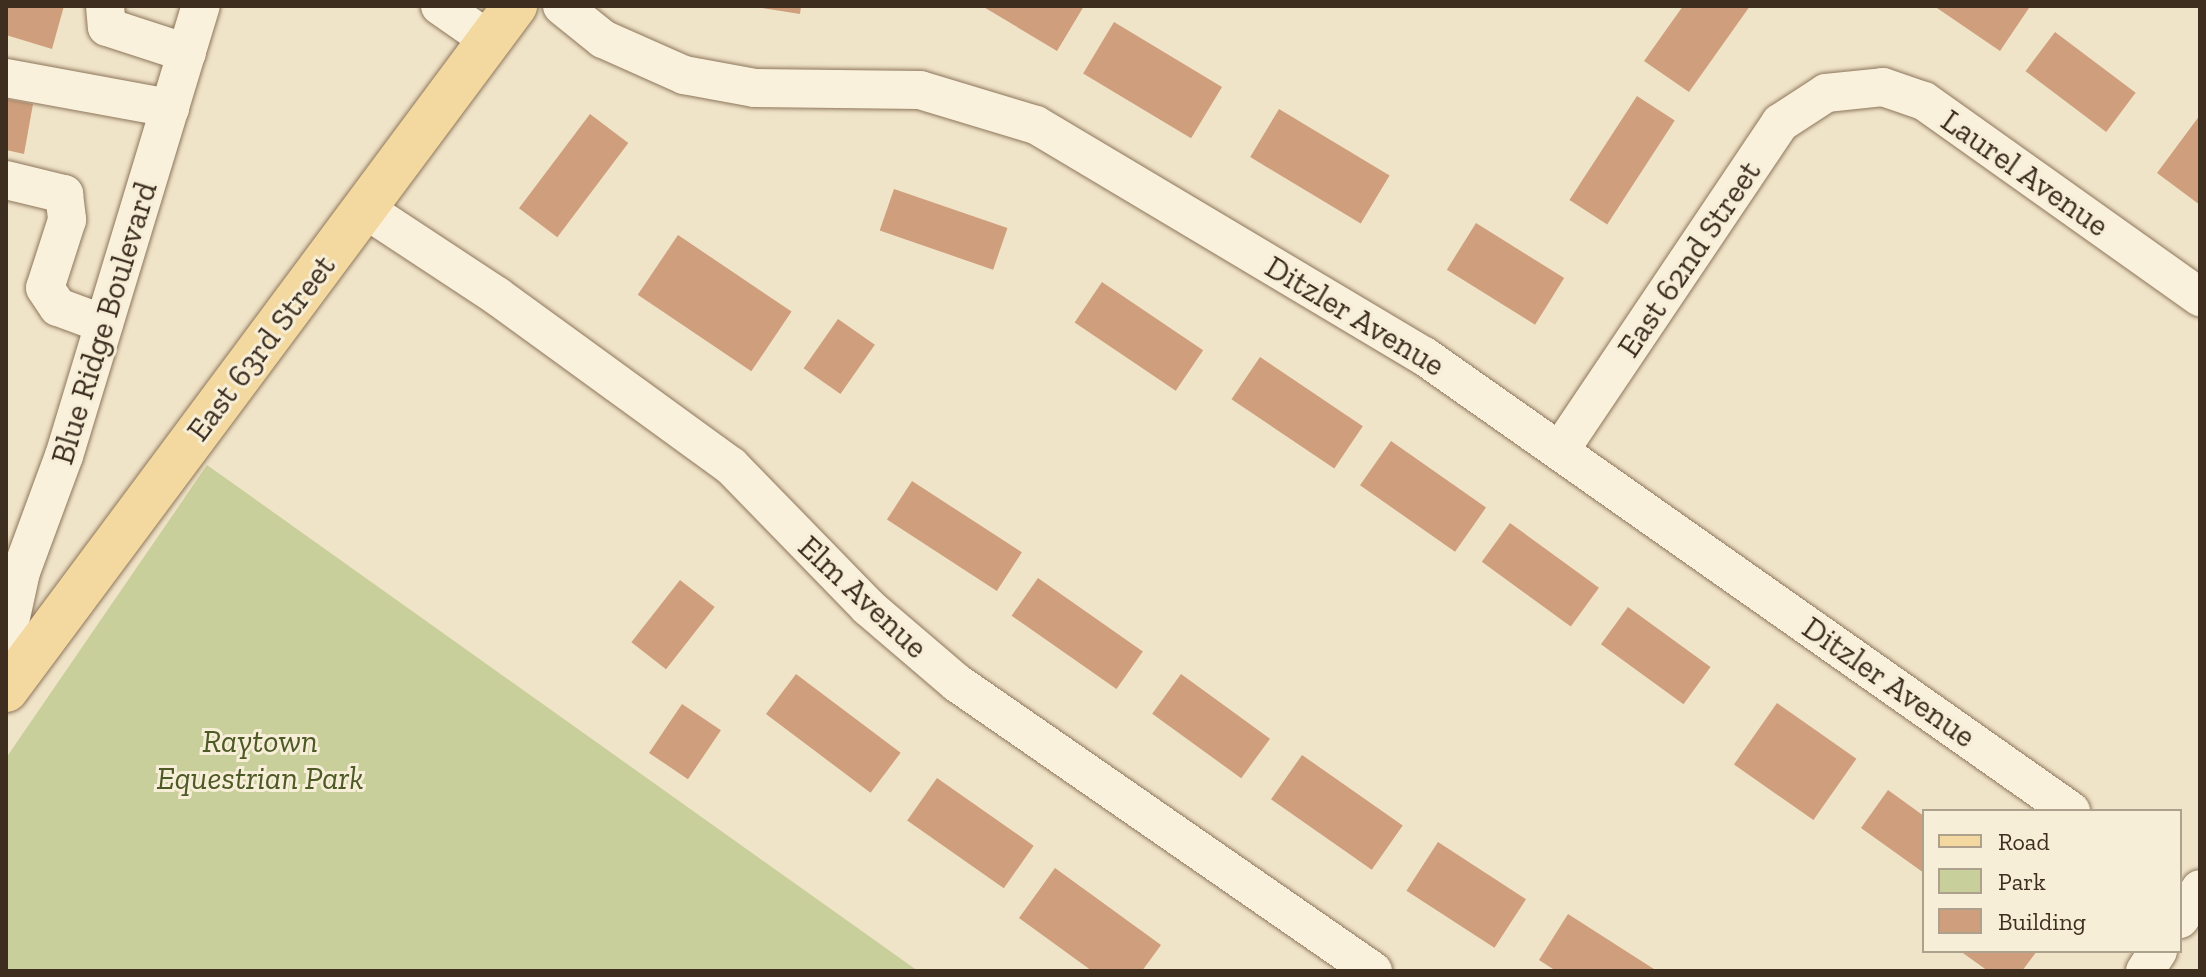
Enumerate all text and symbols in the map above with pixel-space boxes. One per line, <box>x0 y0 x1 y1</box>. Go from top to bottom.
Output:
street label: Laurel Avenue <box>1934 101 2116 245</box>
street label: East 62nd Street <box>1609 154 1769 364</box>
street label: Blue Ridge Boulevard <box>43 177 165 469</box>
street label: Ditzler Avenue <box>1258 247 1452 385</box>
street label: East 63rd Street <box>179 248 343 448</box>
street label: Elm Avenue <box>790 527 936 667</box>
street label: Ditzler Avenue <box>1794 608 1984 756</box>
park label: Raytown Equestrian Park <box>156 723 364 798</box>
legend <box>1922 809 2182 953</box>
text: Road <box>1998 827 2050 856</box>
text: Park <box>1998 867 2046 896</box>
text: Building <box>1998 907 2086 936</box>

